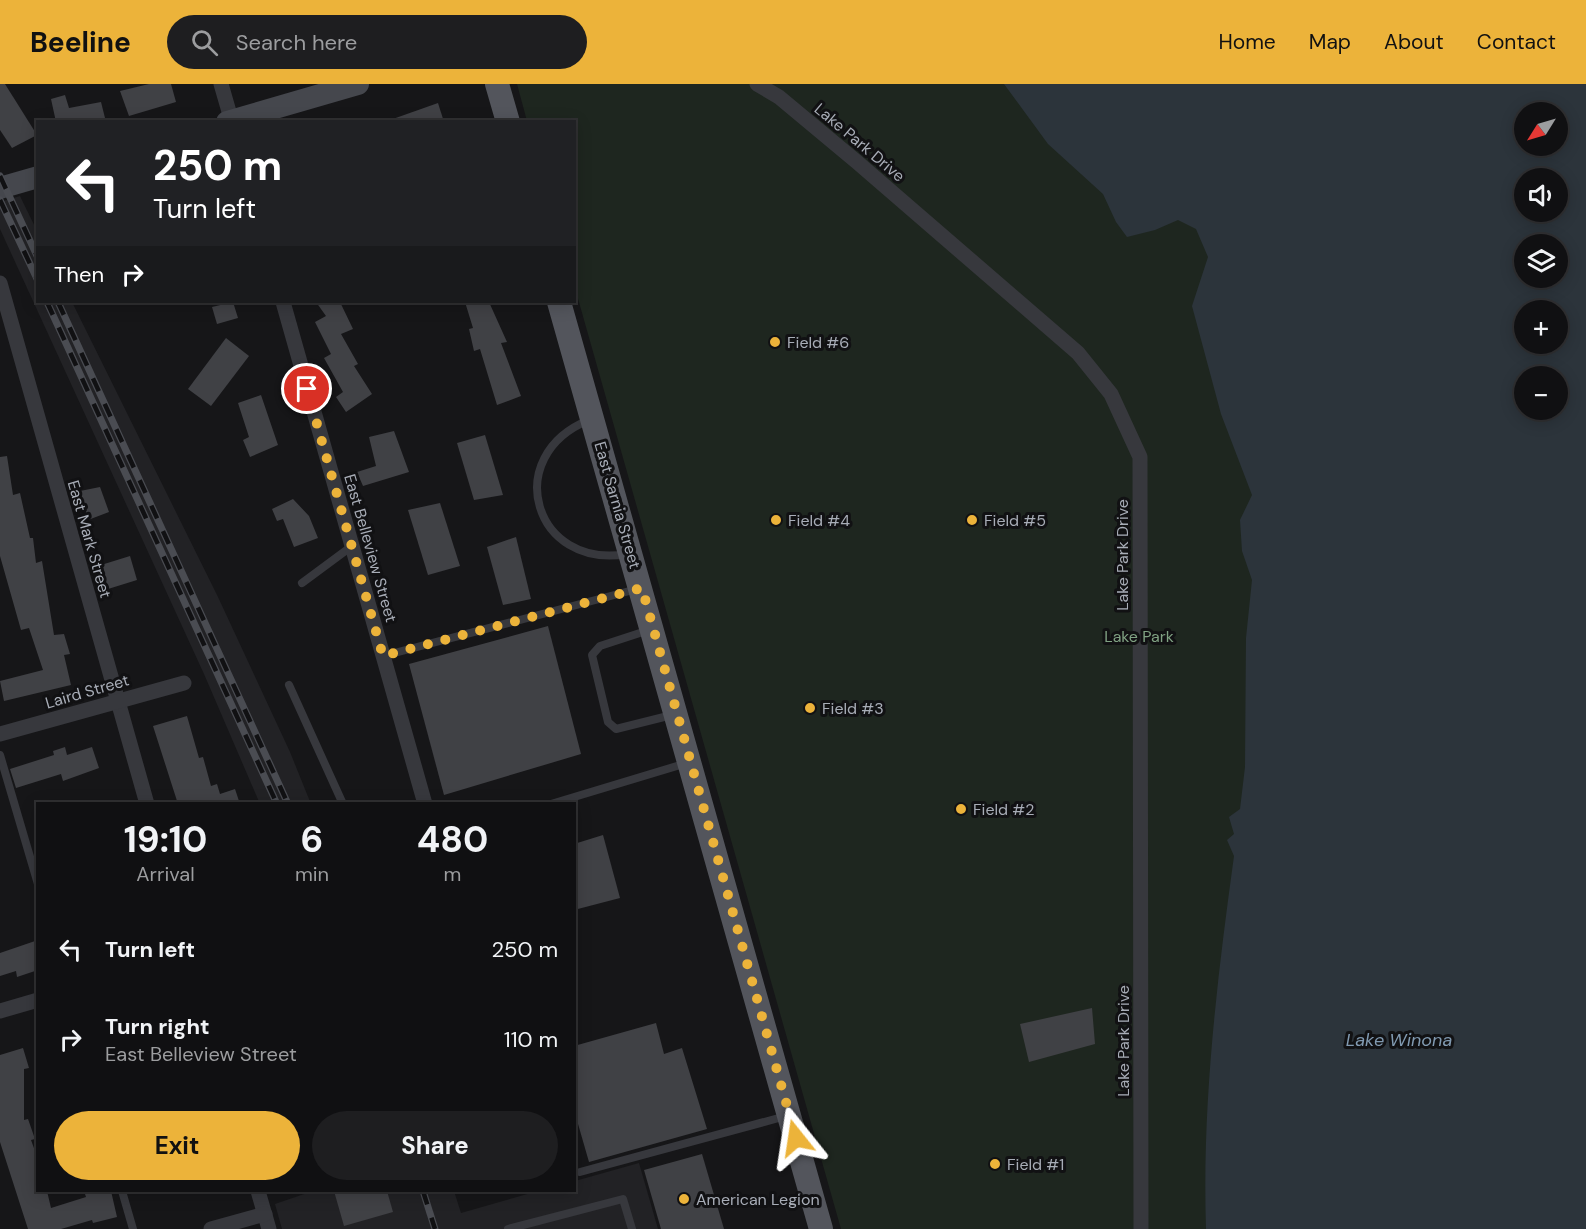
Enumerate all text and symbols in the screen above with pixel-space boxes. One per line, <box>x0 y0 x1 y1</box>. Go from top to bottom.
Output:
search box <box>167 15 587 69</box>
text: Beeline <box>30 24 131 61</box>
icon: search <box>188 26 221 59</box>
text: Search here <box>236 28 357 57</box>
text: Home <box>1218 28 1276 56</box>
text: Map <box>1309 28 1351 56</box>
text: About <box>1384 28 1444 56</box>
text: Contact <box>1477 28 1556 56</box>
street label: Lake Park Drive <box>810 98 909 186</box>
north arrow <box>1514 102 1568 156</box>
map controls <box>1514 102 1568 420</box>
text: 250 m <box>153 138 282 193</box>
icon: left <box>54 144 132 222</box>
button: sound <box>1514 168 1568 222</box>
text: Turn left <box>153 191 256 226</box>
button: layers <box>1514 234 1568 288</box>
icon: right <box>116 258 149 291</box>
text: Then <box>54 260 104 289</box>
button: + <box>1514 300 1568 354</box>
place label: Field #6 <box>787 332 849 353</box>
marker: Field #6 <box>768 335 782 349</box>
pin <box>281 363 332 414</box>
button: − <box>1514 366 1568 420</box>
icon: arrive <box>290 372 323 405</box>
street label: East Sarnia Street <box>589 439 646 571</box>
street label: East Belleview Street <box>339 471 402 625</box>
street label: East Mark Street <box>63 478 116 601</box>
street label: Lake Park Drive <box>1112 499 1133 611</box>
place label: Field #4 <box>788 510 850 531</box>
place label: Field #5 <box>984 510 1046 531</box>
marker: Field #4 <box>769 513 783 527</box>
marker: Field #5 <box>965 513 979 527</box>
park label: Lake Park <box>1104 626 1174 647</box>
street label: Laird Street <box>43 670 131 713</box>
place label: Field #3 <box>822 698 884 719</box>
marker: Field #3 <box>803 701 817 715</box>
place label: Field #2 <box>973 799 1034 820</box>
marker: Field #2 <box>954 802 968 816</box>
text: 19:10 <box>124 816 207 863</box>
text: 6 <box>301 816 323 863</box>
text: 480 <box>417 816 488 863</box>
text: Arrival <box>136 861 195 887</box>
text: min <box>295 861 329 887</box>
text: m <box>444 861 461 887</box>
icon: left <box>54 933 87 966</box>
text: Turn left <box>105 935 195 964</box>
text: 250 m <box>491 935 558 964</box>
street label: Lake Park Drive <box>1113 985 1134 1097</box>
text: Turn right <box>105 1012 210 1041</box>
icon: right <box>54 1023 87 1056</box>
text: 110 m <box>504 1025 558 1054</box>
water label: Lake Winona <box>1346 1028 1452 1052</box>
text: East Belleview Street <box>105 1041 297 1067</box>
position arrow <box>764 1106 828 1170</box>
button: Exit <box>54 1111 300 1180</box>
button: Share <box>312 1111 558 1180</box>
place label: Field #1 <box>1007 1154 1064 1175</box>
marker: Field #1 <box>988 1157 1002 1171</box>
place label: American Legion <box>696 1189 820 1210</box>
marker: American Legion <box>677 1192 691 1206</box>

